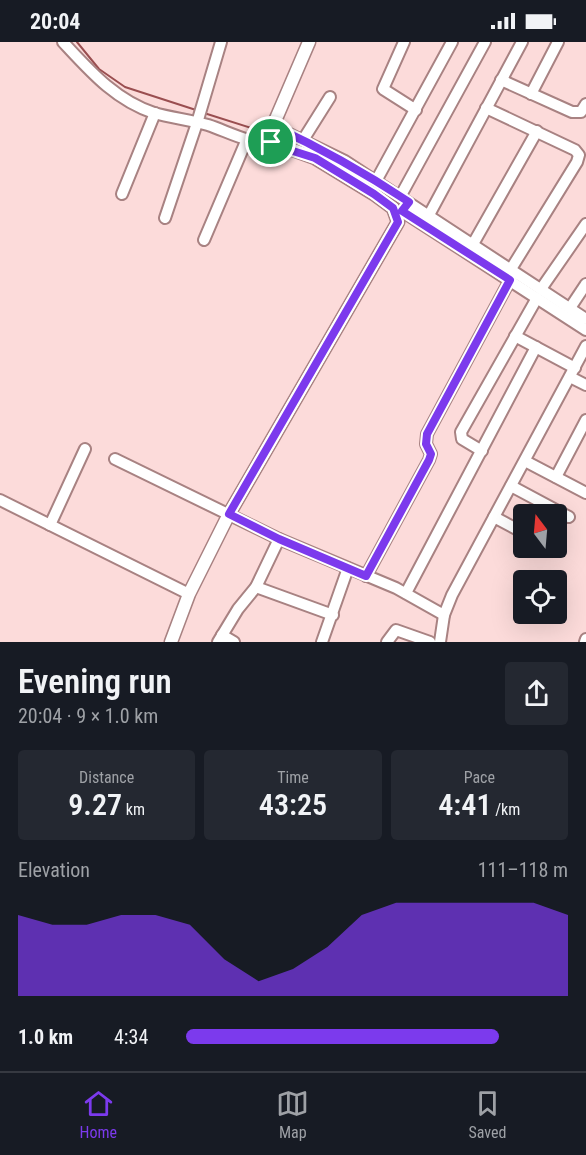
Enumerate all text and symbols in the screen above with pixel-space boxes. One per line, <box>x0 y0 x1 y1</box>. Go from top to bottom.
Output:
text: 20:04 <box>30 9 81 34</box>
pin <box>245 116 296 167</box>
icon: arrive <box>254 125 287 158</box>
north arrow <box>513 504 567 558</box>
map controls <box>513 504 567 624</box>
button: locate <box>513 570 567 624</box>
text: Evening run <box>18 662 172 701</box>
button: share <box>505 662 568 725</box>
text: 20:04 · 9 × 1.0 km <box>18 704 158 728</box>
text: Distance <box>79 768 134 787</box>
text: Time <box>277 768 309 787</box>
text: Pace <box>464 768 495 787</box>
text: 9.27 <box>68 787 122 822</box>
text: 43:25 <box>259 787 327 822</box>
text: 4:41 <box>438 787 491 822</box>
text: km <box>122 800 145 819</box>
text: /km <box>491 800 520 819</box>
text: Elevation <box>18 858 90 882</box>
text: 111–118 m <box>478 858 568 882</box>
text: 1.0 km <box>18 1025 73 1049</box>
text: 4:34 <box>114 1025 148 1049</box>
tab: Home <box>80 1087 117 1142</box>
tab: Map <box>276 1087 309 1142</box>
tab: Saved <box>468 1087 506 1142</box>

